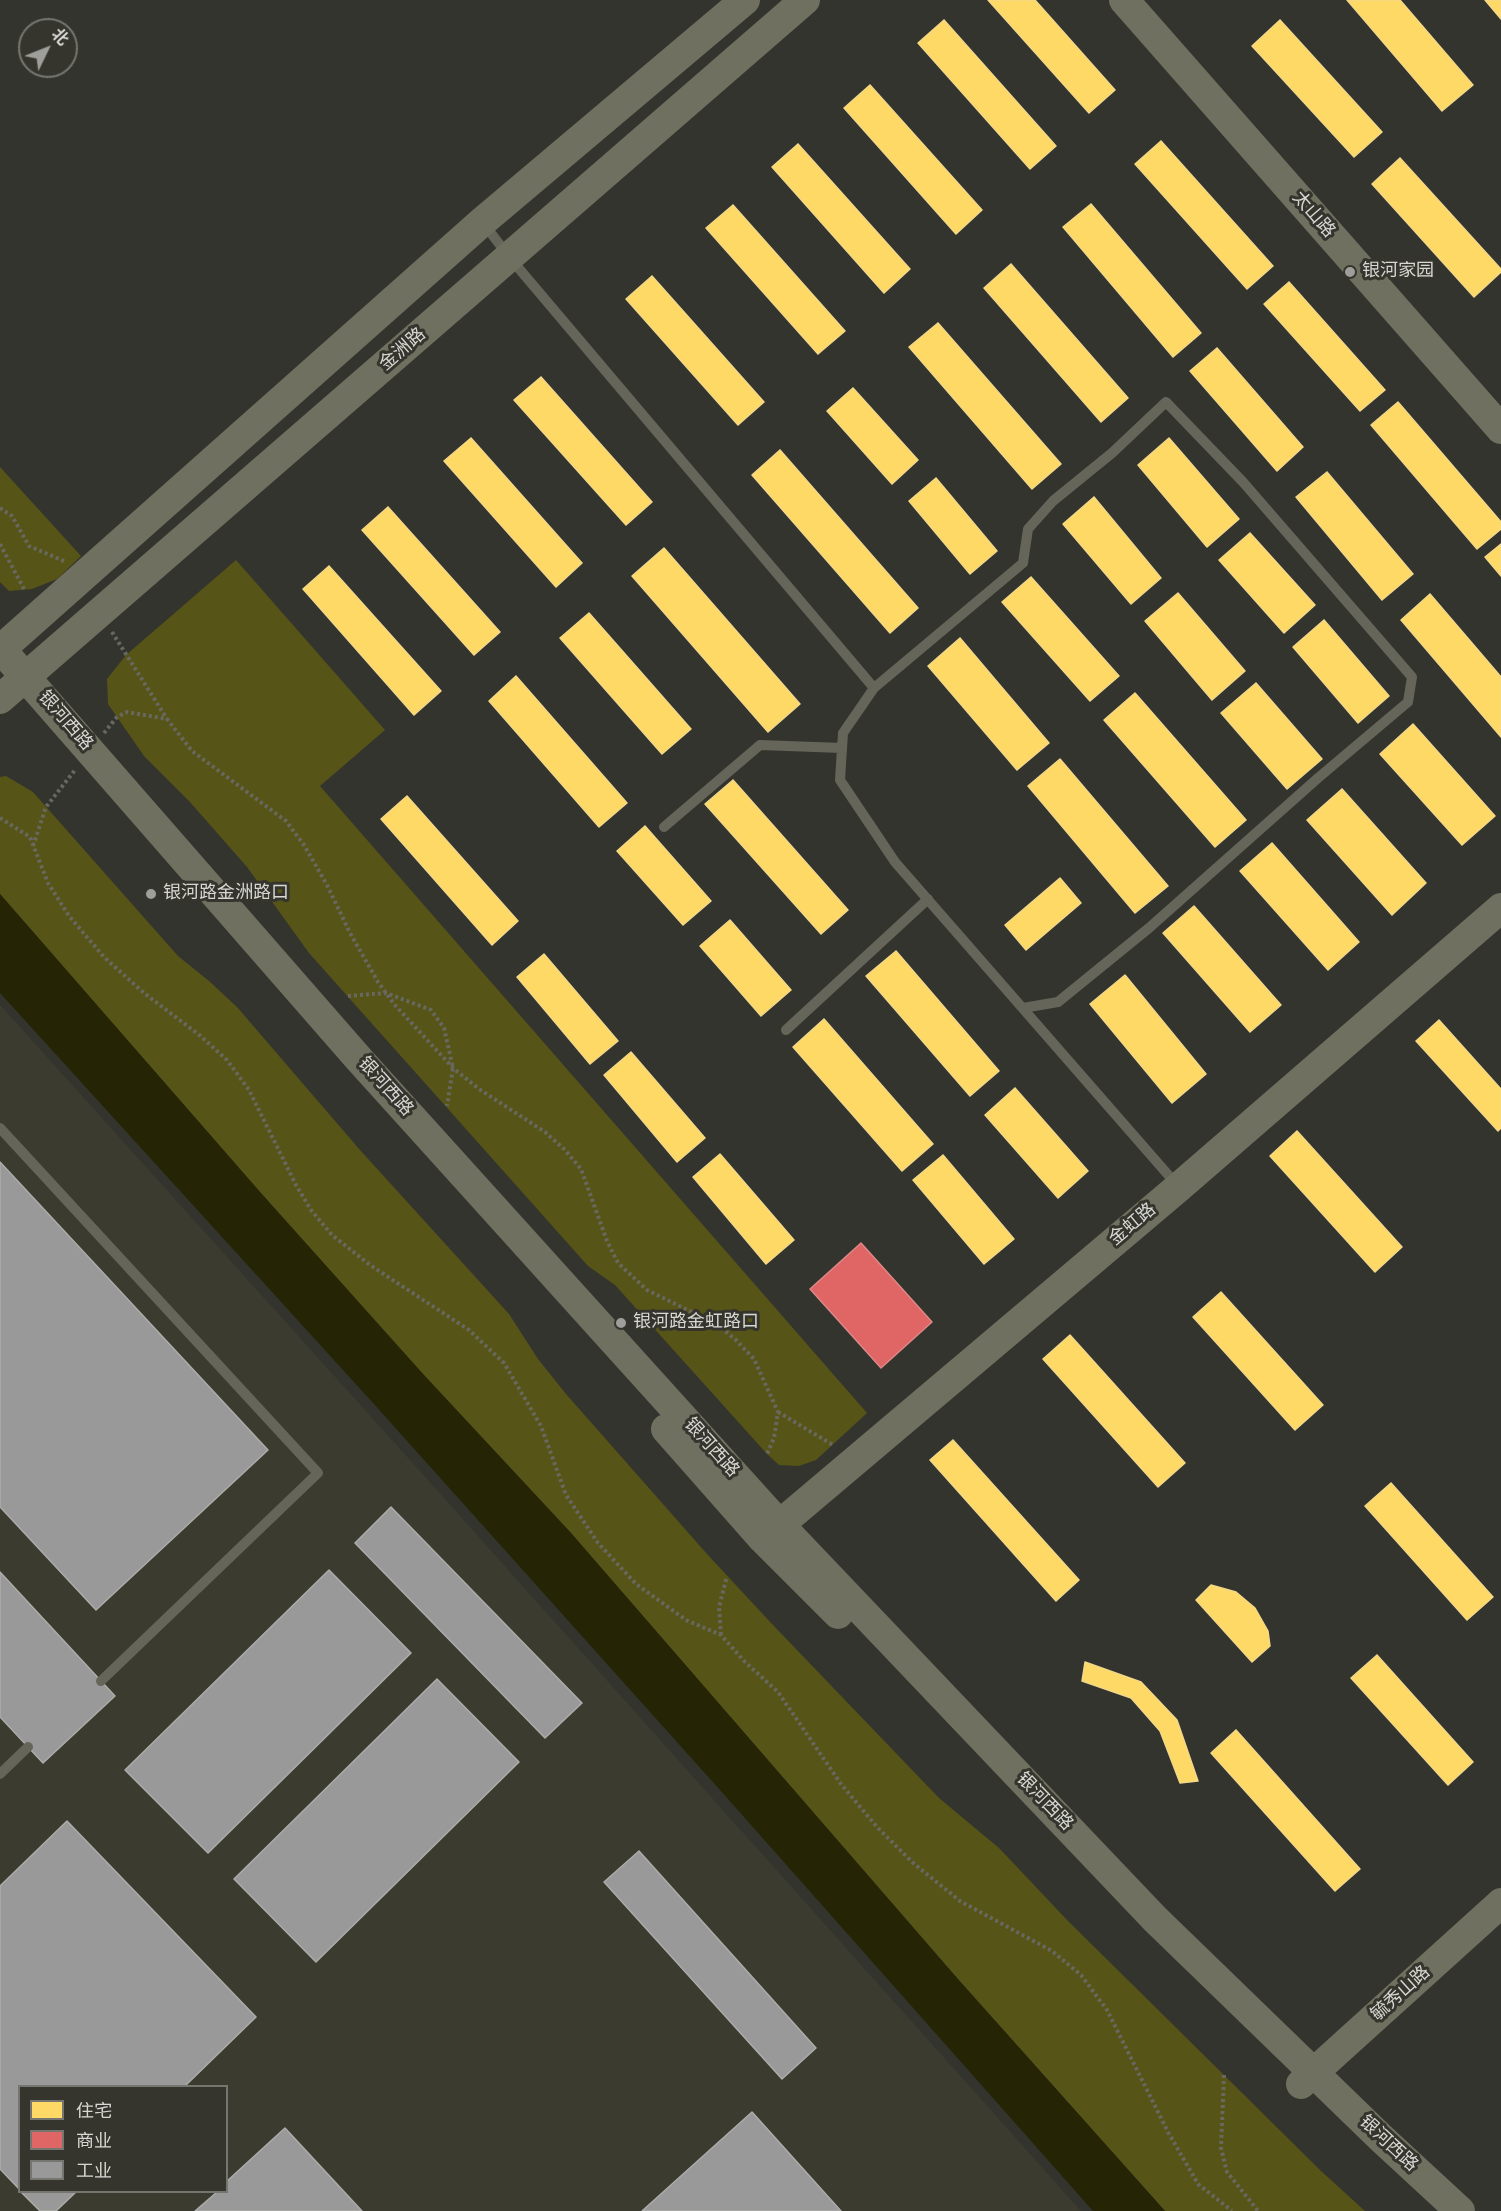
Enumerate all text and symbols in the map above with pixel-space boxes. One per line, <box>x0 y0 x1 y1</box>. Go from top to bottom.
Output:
north arrow <box>18 18 78 78</box>
text: 北 <box>46 23 74 50</box>
street label: 太山路 <box>1287 188 1339 242</box>
place label: 银河家园 <box>1362 261 1434 283</box>
marker: 银河家园 <box>1343 265 1357 279</box>
street label: 金洲路 <box>376 324 430 376</box>
street label: 银河西路 <box>33 687 97 755</box>
place label: 银河路金洲路口 <box>163 883 289 905</box>
marker: 银河路金洲路口 <box>144 887 158 901</box>
street label: 银河西路 <box>353 1053 417 1121</box>
street label: 金虹路 <box>1105 1199 1161 1251</box>
place label: 银河路金虹路口 <box>633 1312 759 1334</box>
marker: 银河路金虹路口 <box>614 1316 628 1330</box>
street label: 银河西路 <box>679 1414 743 1482</box>
street label: 银河西路 <box>1011 1769 1077 1835</box>
street label: 毓秀山路 <box>1367 1962 1435 2026</box>
legend <box>18 2085 228 2193</box>
text: 住宅 <box>76 2098 112 2124</box>
street label: 银河西路 <box>1354 2112 1422 2176</box>
text: 商业 <box>76 2128 112 2154</box>
text: 工业 <box>76 2158 112 2184</box>

